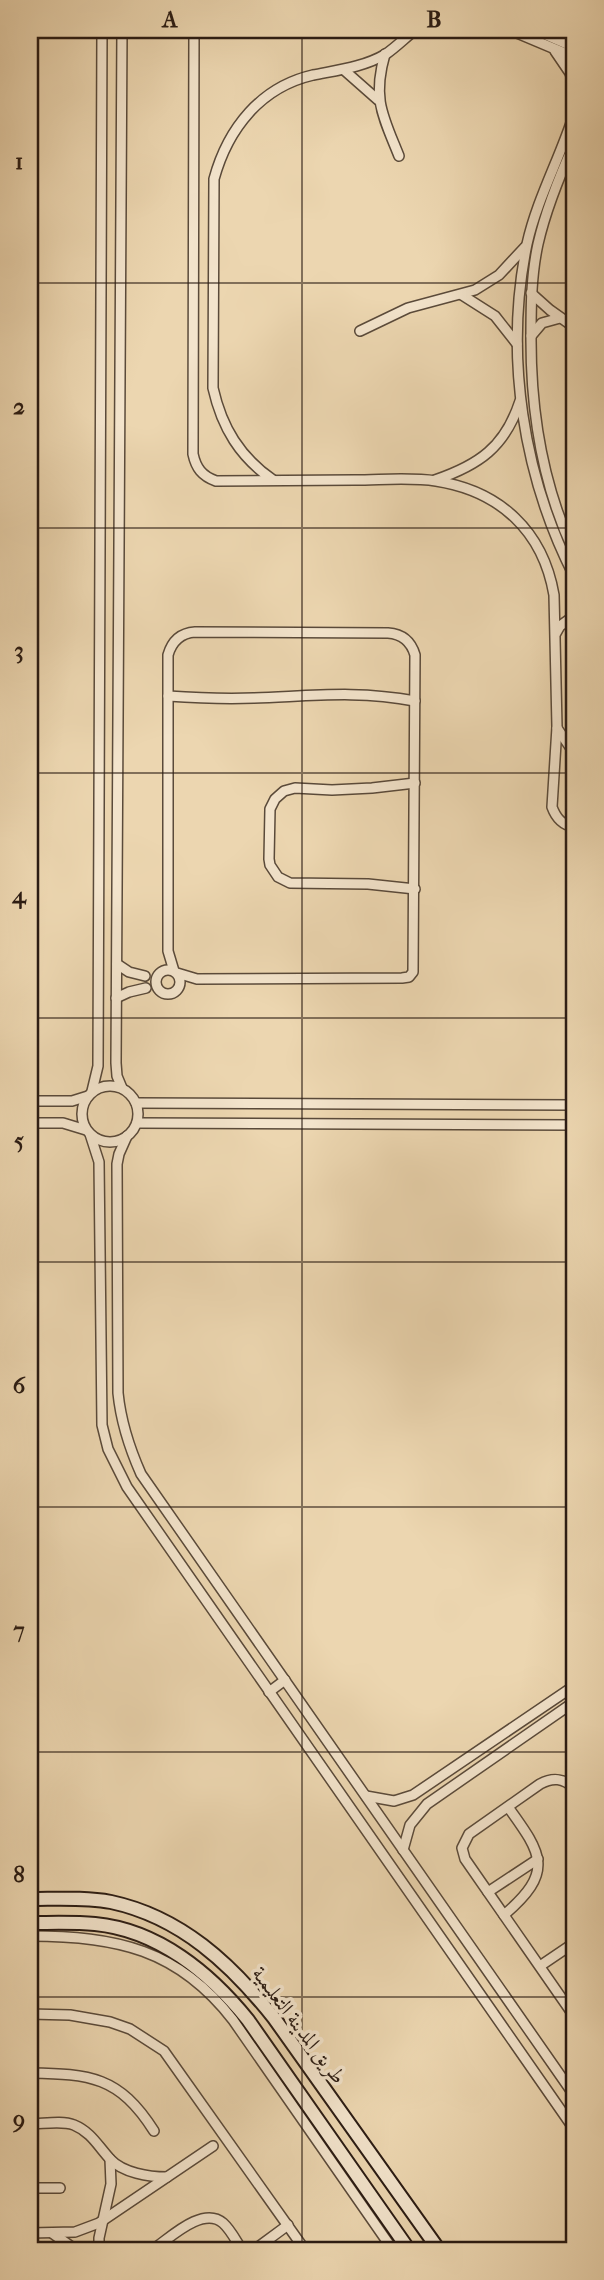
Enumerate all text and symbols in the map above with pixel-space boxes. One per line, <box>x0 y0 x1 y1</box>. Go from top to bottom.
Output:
text: A <box>161 6 179 33</box>
text: B <box>427 6 442 33</box>
text: 1 <box>15 148 23 175</box>
text: 2 <box>13 393 25 420</box>
text: 3 <box>14 637 24 664</box>
text: 4 <box>11 882 27 909</box>
text: 5 <box>14 1127 24 1154</box>
text: 6 <box>13 1372 26 1399</box>
text: 7 <box>12 1617 25 1644</box>
text: 8 <box>13 1861 25 1888</box>
street label: طريق المدينة التعليمية <box>246 1962 351 2089</box>
text: 9 <box>12 2106 25 2133</box>

